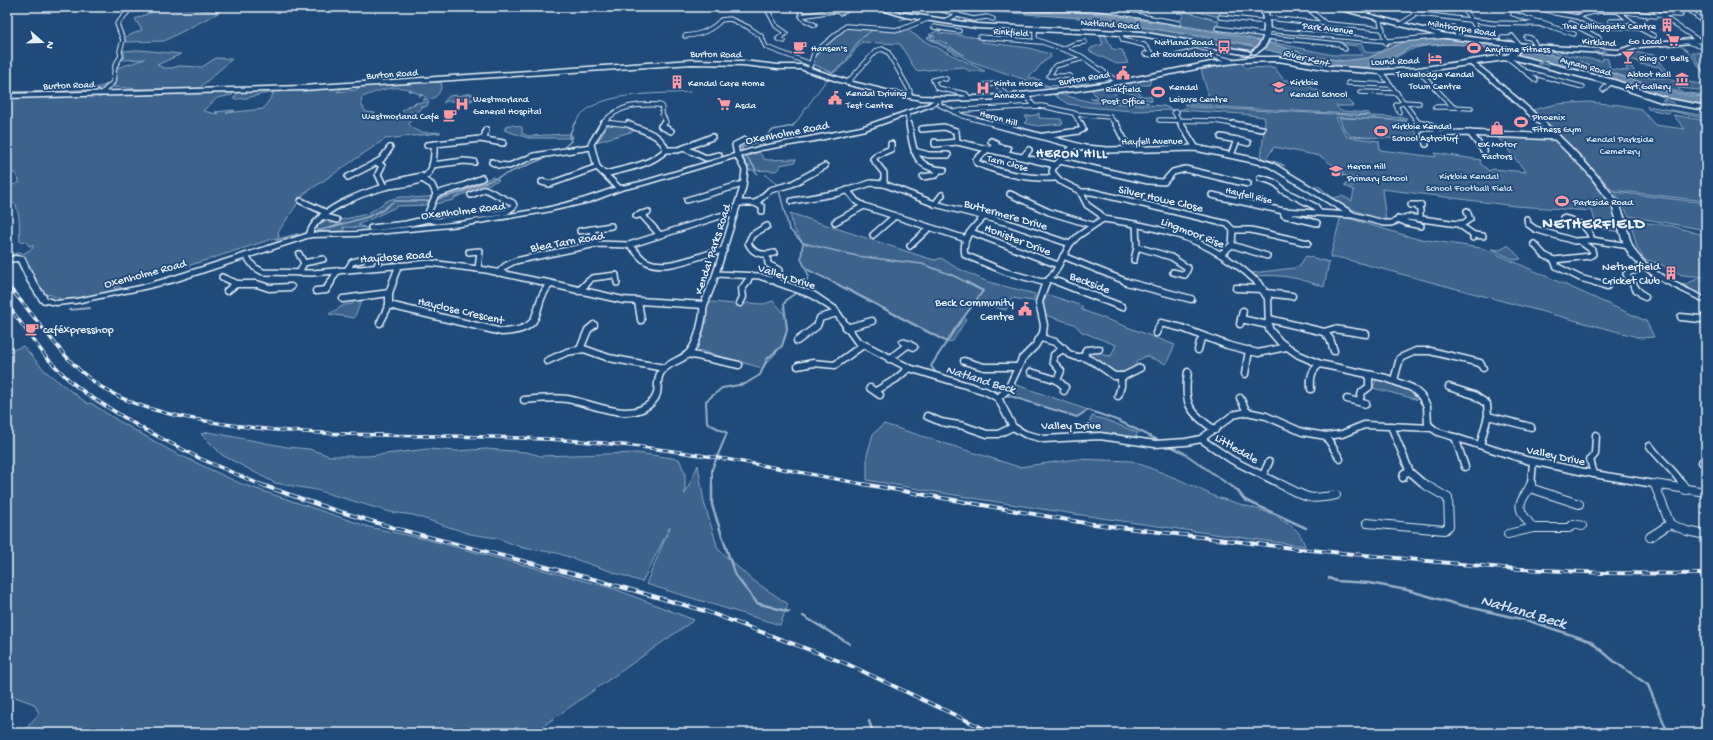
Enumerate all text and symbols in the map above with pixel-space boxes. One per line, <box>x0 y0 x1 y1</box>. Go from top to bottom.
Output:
street label: Natland Road <box>1080 17 1141 33</box>
building icon: The Gillinggate Centre <box>1659 17 1675 33</box>
street label: Milnthorpe Road <box>1427 18 1498 40</box>
street label: Park Avenue <box>1301 20 1355 38</box>
place label: The Gillinggate Centre <box>1562 21 1657 33</box>
north arrow <box>22 22 62 62</box>
street label: Rinkfield <box>993 26 1030 40</box>
supermarket icon: Go Local <box>1665 32 1681 48</box>
street label: Kirkland <box>1581 36 1617 50</box>
place label: Go Local <box>1628 36 1662 48</box>
place label: Natland Road at Roundabout <box>1150 37 1214 61</box>
text: N <box>43 39 56 50</box>
cafe icon: Hansen's <box>792 39 808 55</box>
bus stop icon: Natland Road at Roundabout <box>1216 39 1232 55</box>
sports icon: Anytime Fitness <box>1466 40 1482 56</box>
place label: Hansen's <box>811 43 847 55</box>
place label: Anytime Fitness <box>1485 44 1550 56</box>
water label: River Kent <box>1281 47 1332 71</box>
one-way arrow <box>1593 48 1606 55</box>
street label: Burton Road <box>689 49 743 61</box>
bar icon: Ring O' Bells <box>1620 49 1636 65</box>
hotel icon: Travelodge Kendal Town Centre <box>1427 50 1443 66</box>
place label: Ring O' Bells <box>1639 53 1689 65</box>
street label: Aynam Road <box>1559 54 1613 80</box>
street label: Lound Road <box>1371 55 1421 69</box>
one-way arrow <box>1537 60 1550 67</box>
public building icon: Rinkfield Post Office <box>1115 65 1131 81</box>
street label: Burton Road <box>365 67 419 83</box>
street label: Burton Road <box>1057 69 1112 89</box>
place label: Travelodge Kendal Town Centre <box>1395 69 1474 93</box>
place label: Abbot Hall Art Gallery <box>1625 69 1671 93</box>
museum icon: Abbot Hall Art Gallery <box>1674 71 1690 87</box>
building icon: Kendal Care Home <box>669 74 685 90</box>
place label: Kirkbie Kendal School <box>1290 77 1347 101</box>
place label: Kendal Care Home <box>688 78 765 90</box>
place label: Kinta House Annexe <box>994 78 1044 102</box>
street label: Burton Road <box>42 79 96 93</box>
school or university icon: Kirkbie Kendal School <box>1271 79 1287 95</box>
hospital icon: Kinta House Annexe <box>975 80 991 96</box>
place label: Kendal Leisure Centre <box>1169 82 1228 106</box>
place label: Rinkfield Post Office <box>1100 84 1146 108</box>
sports icon: Kendal Leisure Centre <box>1150 84 1166 100</box>
place label: Kendal Driving Test Centre <box>845 88 907 112</box>
public building icon: Kendal Driving Test Centre <box>827 90 843 106</box>
place label: Westmorland General Hospital <box>473 94 542 118</box>
hospital icon: Westmorland General Hospital <box>454 96 470 112</box>
supermarket icon: Asda <box>716 96 732 112</box>
one-way arrow <box>1661 97 1674 104</box>
place label: Asda <box>735 100 756 112</box>
cafe icon: Westmorland Cafe <box>442 107 458 123</box>
street label: Heron Hill <box>978 108 1019 130</box>
place label: Westmorland Cafe <box>362 111 440 123</box>
place label: Phoenix Fitness Gym <box>1531 112 1581 136</box>
sports icon: Phoenix Fitness Gym <box>1513 114 1529 130</box>
street label: Oxenholme Road <box>745 119 831 149</box>
shop icon: EK Motor Factors <box>1489 120 1505 136</box>
place label: Kirkbie Kendal School Astroturf <box>1392 121 1459 145</box>
sports icon: Kirkbie Kendal School Astroturf <box>1373 123 1389 139</box>
park label: Kendal Parkside Cemetery <box>1586 134 1655 158</box>
street label: Hayfell Avenue <box>1121 135 1184 149</box>
place label: EK Motor Factors <box>1477 139 1518 163</box>
district label: HERON HILL <box>1036 147 1108 162</box>
street label: Tarn Close <box>985 153 1030 175</box>
place label: Heron Hill Primary School <box>1346 161 1408 185</box>
school or university icon: Heron Hill Primary School <box>1328 163 1344 179</box>
park label: Kirkbie Kendal School Football Field <box>1426 171 1513 195</box>
street label: Silver Howe Close <box>1117 183 1205 217</box>
street label: Hayfell Rise <box>1224 185 1274 207</box>
sports icon: Parkside Road <box>1554 193 1570 209</box>
street label: Buttermere Drive <box>961 197 1050 235</box>
place label: Parkside Road <box>1572 197 1634 209</box>
street label: Oxenholme Road <box>420 200 507 224</box>
street label: Kendal Parks Road <box>693 202 735 296</box>
street label: Lingmoor Rise <box>1158 215 1227 253</box>
district label: NETHERFIELD <box>1542 216 1646 235</box>
street label: Honister Drive <box>982 222 1053 260</box>
street label: Blea Tarn Road <box>528 229 606 257</box>
street label: Hayclose Road <box>360 248 434 267</box>
street label: Oxenholme Road <box>103 257 189 293</box>
place label: Netherfield Cricket Club <box>1602 261 1661 289</box>
street label: Valley Drive <box>755 262 818 294</box>
building icon: Netherfield Cricket Club <box>1663 265 1679 281</box>
street label: Beckside <box>1066 269 1112 298</box>
street label: Hayclose Crescent <box>416 295 506 329</box>
place label: Beck Community Centre <box>934 297 1015 325</box>
public building icon: Beck Community Centre <box>1017 301 1033 317</box>
cafe icon: caféxpresshop <box>24 321 40 337</box>
place label: caféxpresshop <box>43 324 114 338</box>
water label: Natland Beck <box>944 363 1018 398</box>
street label: Valley Drive <box>1040 420 1102 434</box>
street label: Littledale <box>1212 432 1261 468</box>
street label: Valley Drive <box>1524 444 1587 470</box>
water label: Natland Beck <box>1478 592 1570 635</box>

